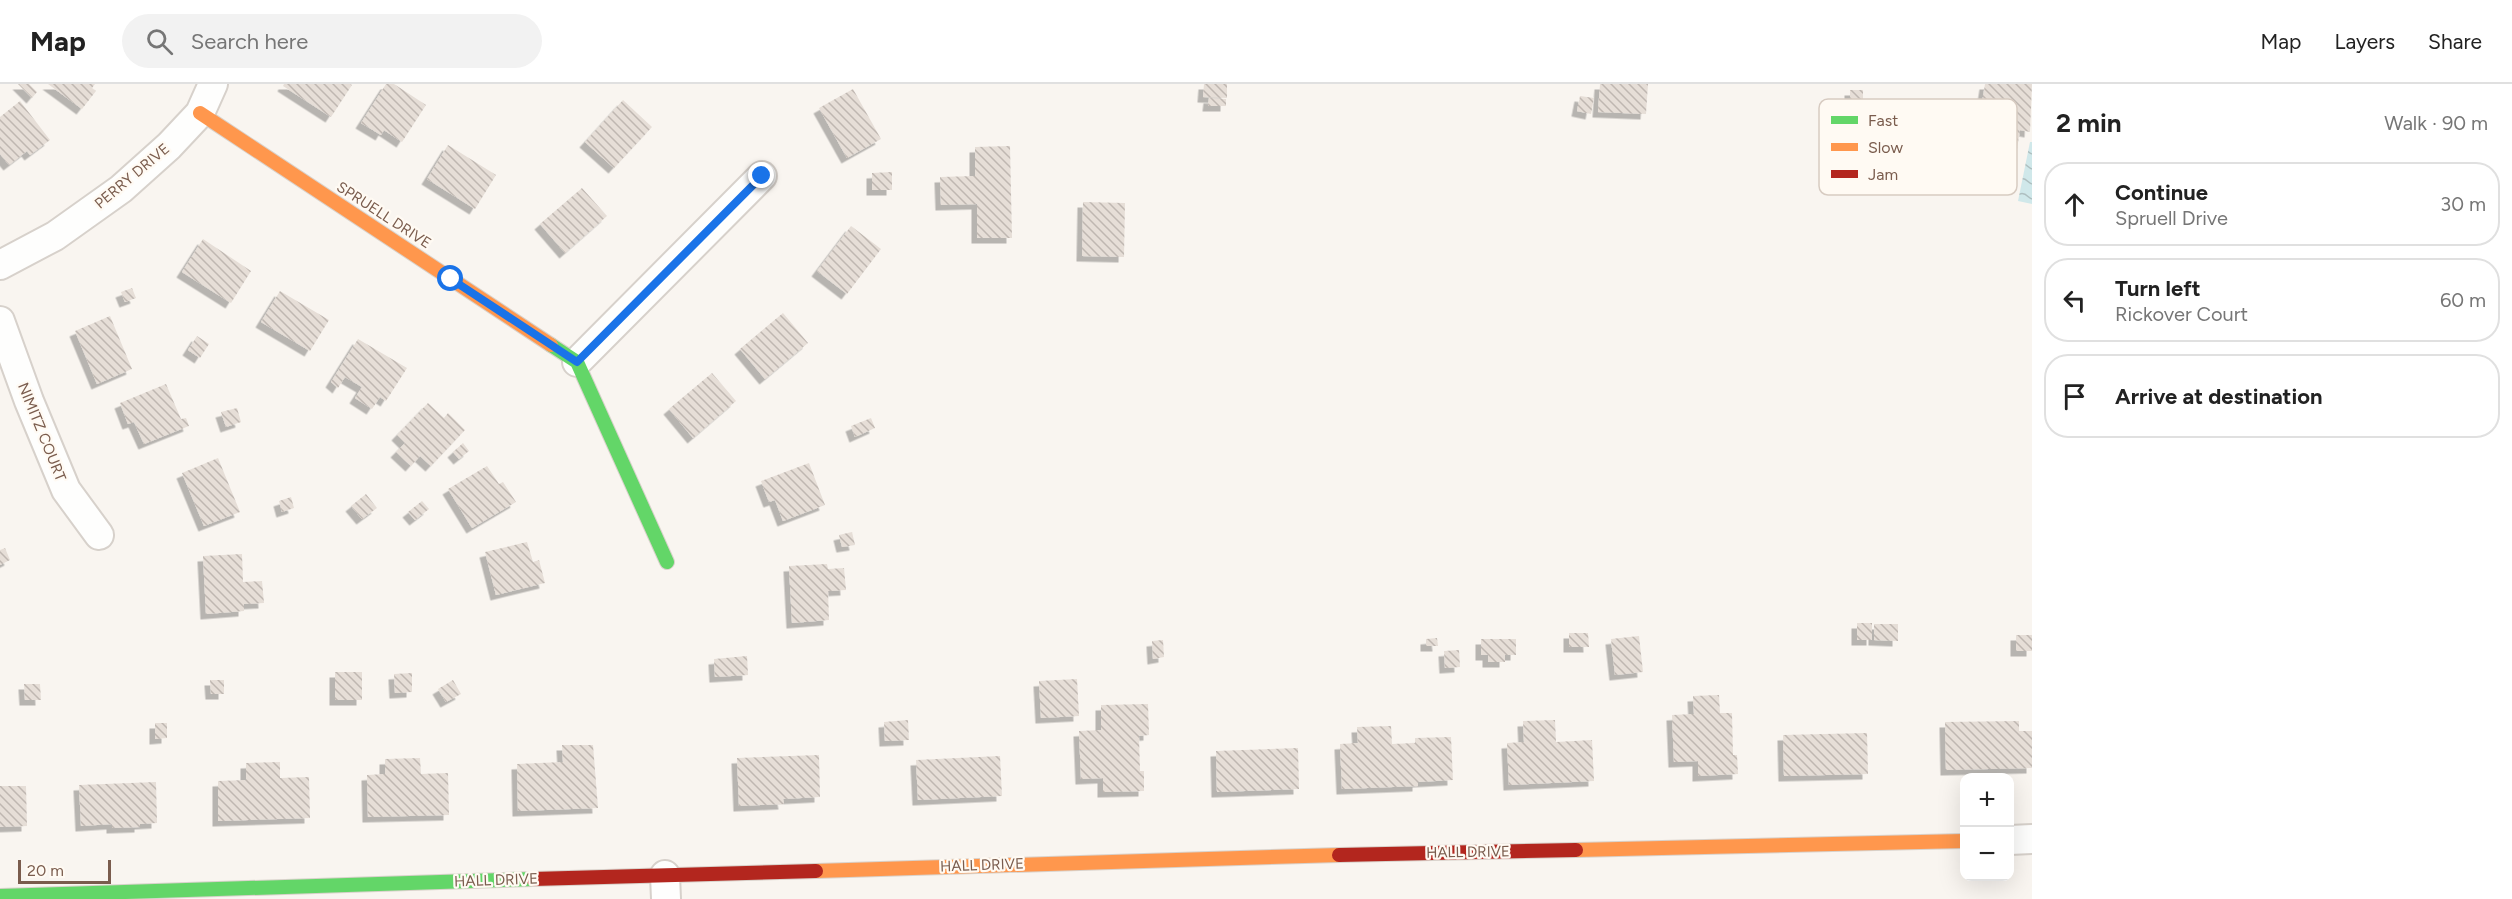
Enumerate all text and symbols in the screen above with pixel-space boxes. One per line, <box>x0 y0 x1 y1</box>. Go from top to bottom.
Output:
search box <box>122 14 542 68</box>
text: Map <box>30 24 86 58</box>
icon: search <box>143 25 176 58</box>
text: Search here <box>191 28 308 55</box>
text: Map <box>2261 29 2301 54</box>
text: Layers <box>2334 29 2395 54</box>
text: Share <box>2428 29 2482 54</box>
legend <box>1819 99 2017 195</box>
text: 2 min <box>2056 107 2122 139</box>
text: Fast <box>1868 111 1898 130</box>
text: Walk · 90 m <box>2384 111 2488 135</box>
text: Slow <box>1868 138 1903 157</box>
street label: PERRY DRIVE <box>91 139 173 213</box>
route end <box>748 162 774 188</box>
text: Jam <box>1868 165 1898 184</box>
street label: SPRUELL DRIVE <box>333 178 435 252</box>
text: Continue <box>2115 179 2208 206</box>
icon: ahead <box>2058 188 2091 221</box>
text: 30 m <box>2440 192 2486 216</box>
text: Spruell Drive <box>2115 206 2228 230</box>
route start <box>437 265 463 291</box>
text: Turn left <box>2115 275 2201 302</box>
icon: left <box>2058 284 2091 317</box>
text: 60 m <box>2440 288 2486 312</box>
text: Rickover Court <box>2115 302 2248 326</box>
street label: NIMITZ COURT <box>14 380 70 485</box>
icon: arrive <box>2058 380 2091 413</box>
text: Arrive at destination <box>2115 383 2323 410</box>
map controls <box>1960 773 2014 881</box>
button: + <box>1960 773 2014 827</box>
button: − <box>1960 827 2014 881</box>
street label: HALL DRIVE <box>1426 842 1510 862</box>
street label: HALL DRIVE <box>940 855 1024 875</box>
scale bar <box>18 857 111 884</box>
text: 20 m <box>27 861 64 880</box>
street label: HALL DRIVE <box>454 870 538 890</box>

